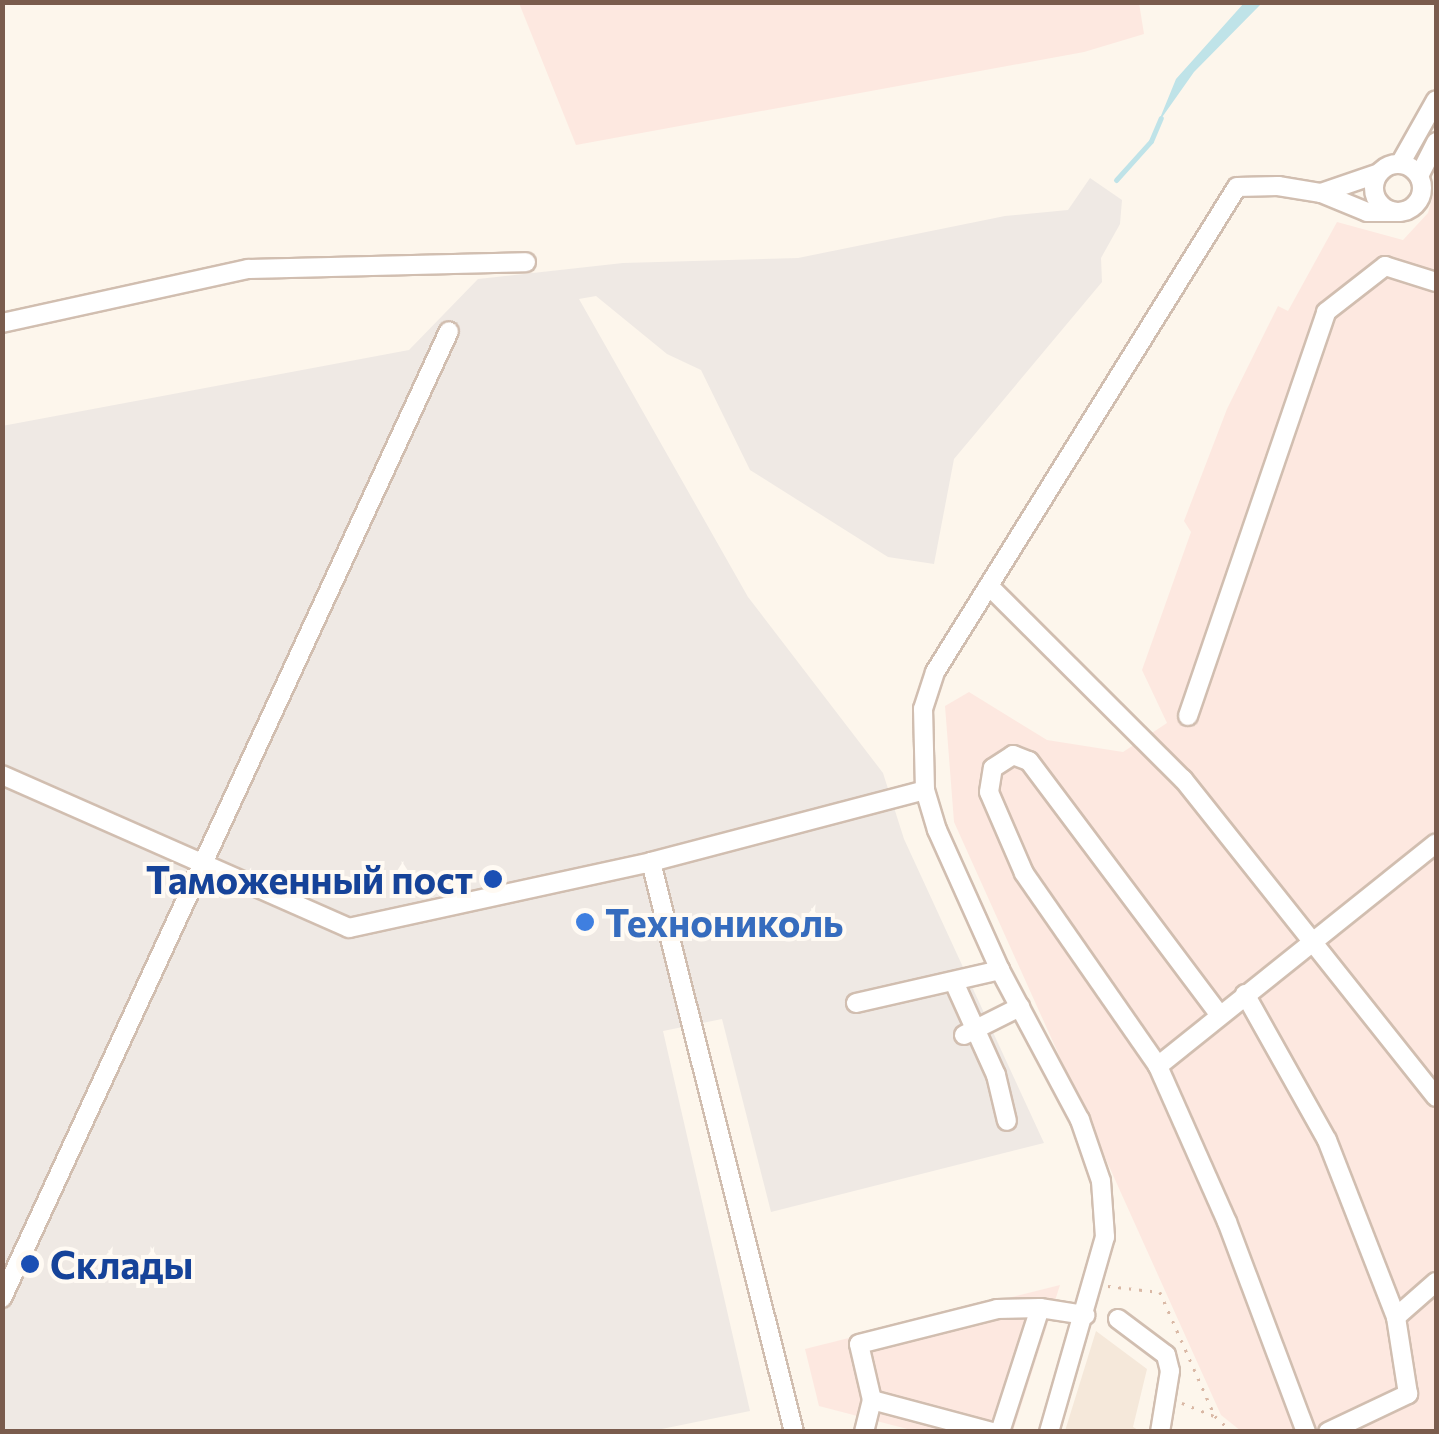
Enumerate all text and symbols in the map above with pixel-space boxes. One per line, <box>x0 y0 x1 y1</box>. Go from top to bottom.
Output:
place label: Таможенный пост <box>146 856 473 902</box>
marker: Таможенный пост <box>482 868 504 890</box>
place label: Технониколь <box>605 899 843 945</box>
marker: Технониколь <box>574 911 596 933</box>
place label: Склады <box>50 1241 193 1287</box>
marker: Склады <box>19 1253 41 1275</box>

